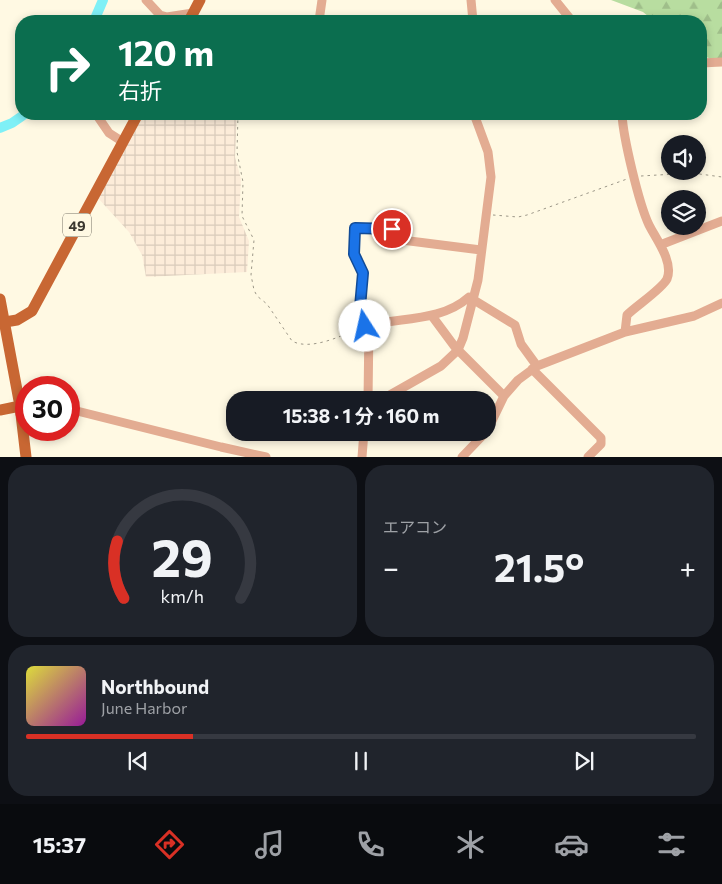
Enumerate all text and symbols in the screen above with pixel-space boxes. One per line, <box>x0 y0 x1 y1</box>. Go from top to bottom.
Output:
text: 120 m <box>118 30 214 73</box>
icon: right <box>35 35 100 100</box>
text: 右折 <box>118 77 162 104</box>
map controls <box>661 135 706 235</box>
button: sound <box>661 135 706 180</box>
button: layers <box>661 190 706 235</box>
pin <box>371 208 413 250</box>
road number: 49 <box>63 214 91 236</box>
icon: arrive <box>378 215 406 243</box>
position arrow <box>338 299 390 351</box>
speed limit sign: 30 <box>15 376 80 441</box>
text: 15:38 · 1 分 · 160 m <box>283 404 439 427</box>
text: エアコン <box>383 517 447 536</box>
text: 29 <box>152 524 213 588</box>
text: 21.5° <box>494 543 584 590</box>
text: − <box>383 550 399 584</box>
text: + <box>680 550 696 584</box>
text: km/h <box>161 585 204 607</box>
text: Northbound <box>101 675 209 698</box>
text: June Harbor <box>101 698 187 717</box>
icon: previous <box>124 747 152 775</box>
icon: pause <box>347 747 375 775</box>
icon: next <box>570 747 598 775</box>
icon: directions <box>152 827 187 862</box>
icon: music <box>252 827 287 862</box>
icon: phone <box>353 827 388 862</box>
icon: climate <box>453 827 488 862</box>
icon: car <box>554 827 589 862</box>
icon: filters <box>654 827 689 862</box>
text: 15:37 <box>33 831 86 858</box>

